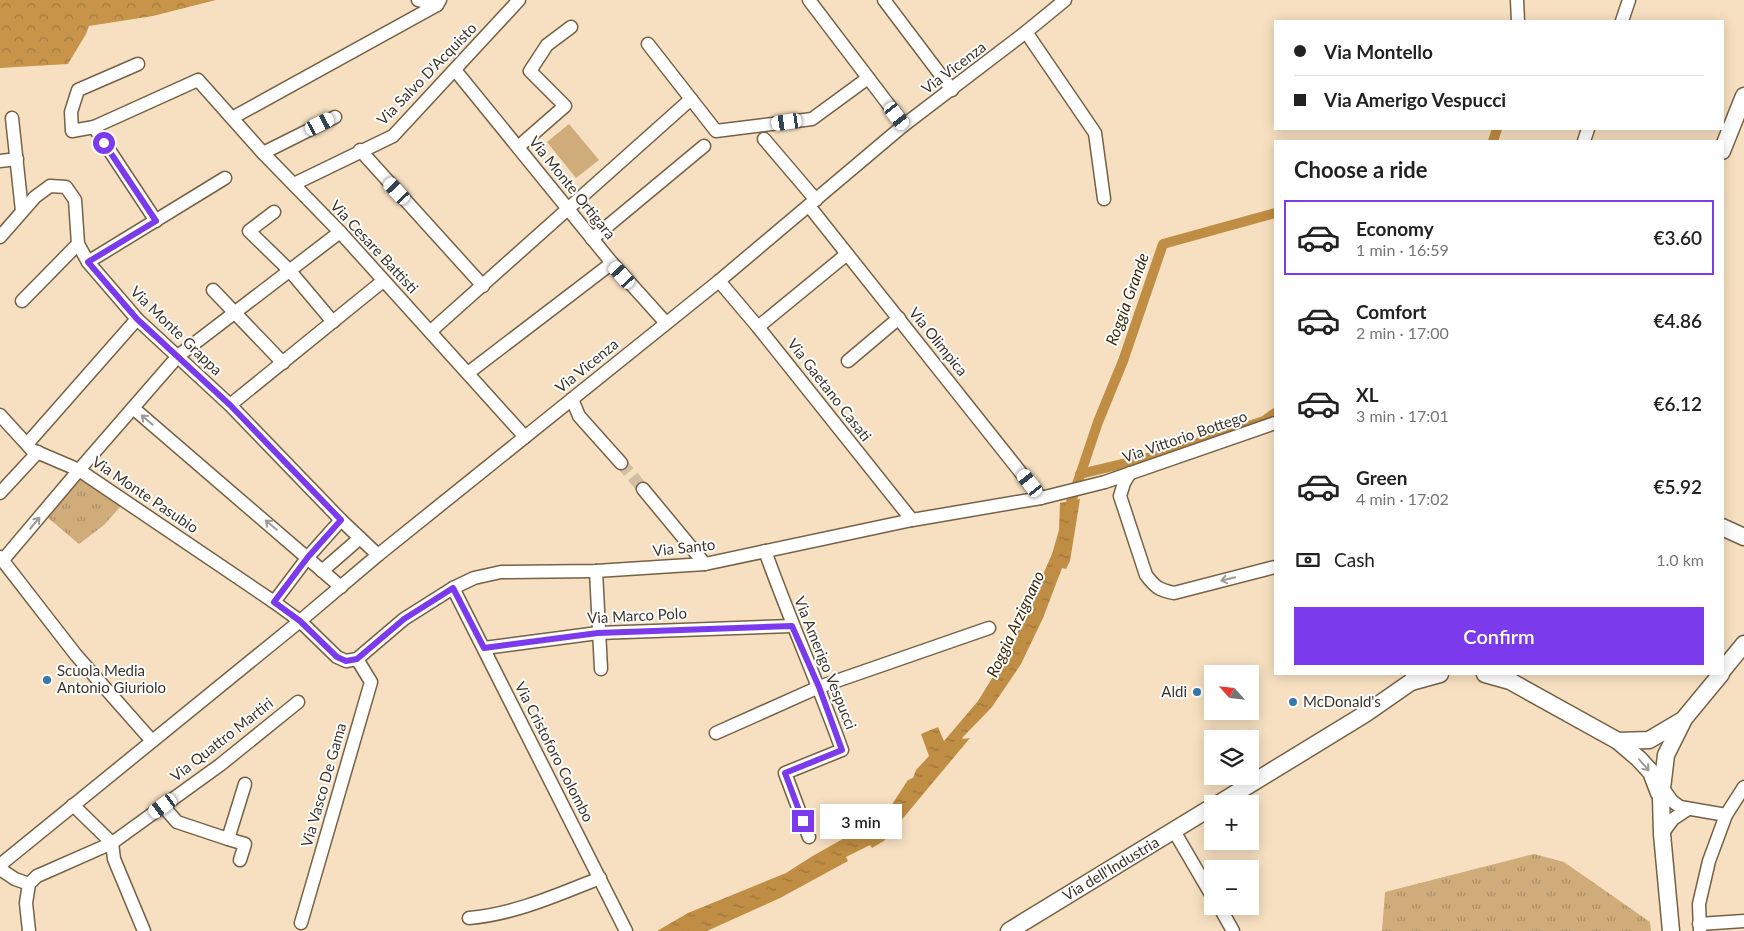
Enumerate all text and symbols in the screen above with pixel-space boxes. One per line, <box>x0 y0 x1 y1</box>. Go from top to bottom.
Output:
street label: Via Salvo D'Acquisto <box>373 18 480 128</box>
street label: Via Vicenza <box>918 37 989 97</box>
text: Via Montello <box>1324 40 1433 63</box>
text: Via Amerigo Vespucci <box>1324 88 1506 111</box>
car <box>881 100 912 132</box>
car <box>303 111 336 137</box>
car <box>771 112 802 132</box>
route start <box>93 132 115 154</box>
street label: Via Monte Ortigara <box>526 132 620 242</box>
text: Choose a ride <box>1294 156 1428 183</box>
car <box>381 175 412 207</box>
street label: Via Cesare Battisti <box>327 196 422 296</box>
icon: car <box>1296 215 1341 260</box>
text: Economy <box>1356 217 1434 240</box>
text: €3.60 <box>1653 226 1702 249</box>
text: 1 min · 16:59 <box>1356 240 1449 259</box>
water label: Roggia Grande <box>1101 250 1152 348</box>
car <box>606 259 637 291</box>
street label: Via Monte Grappa <box>127 282 226 379</box>
icon: car <box>1296 298 1341 343</box>
text: Comfort <box>1356 300 1427 323</box>
street label: Via Olimpica <box>906 303 972 379</box>
text: €4.86 <box>1653 309 1702 332</box>
text: 2 min · 17:00 <box>1356 323 1449 342</box>
street label: Via Vicenza <box>551 334 621 396</box>
street label: Via Gaetano Casati <box>784 334 875 444</box>
icon: car <box>1296 381 1341 426</box>
text: XL <box>1356 383 1379 406</box>
text: €6.12 <box>1653 392 1702 415</box>
street label: Via Vittorio Bottego <box>1120 406 1249 466</box>
text: 3 min · 17:01 <box>1356 406 1449 425</box>
one-way arrow <box>141 414 154 426</box>
street label: Via Monte Pasubio <box>89 452 202 536</box>
icon: car <box>1296 464 1341 509</box>
text: Green <box>1356 466 1407 489</box>
car <box>1014 467 1045 499</box>
text: €5.92 <box>1653 475 1702 498</box>
text: 4 min · 17:02 <box>1356 489 1449 508</box>
one-way arrow <box>29 516 40 529</box>
one-way arrow <box>264 520 277 531</box>
street label: Via Santo <box>652 535 716 559</box>
icon: cash <box>1294 546 1322 574</box>
text: Cash <box>1334 548 1375 571</box>
text: 1.0 km <box>1656 550 1704 569</box>
water label: Roggia Arzignano <box>982 568 1047 680</box>
one-way arrow <box>1220 575 1236 584</box>
street label: Via Amerigo Vespucci <box>791 594 861 732</box>
street label: Via Marco Polo <box>587 603 687 627</box>
button: Confirm <box>1294 607 1704 665</box>
place label: Scuola Media Antonio Giuriolo <box>57 661 166 696</box>
north arrow <box>1204 665 1259 720</box>
map controls <box>1204 665 1259 915</box>
marker: Scuola Media Antonio Giuriolo <box>41 674 53 686</box>
street label: Via Cristoforo Colombo <box>512 678 598 825</box>
place label: Aldi <box>1161 682 1187 700</box>
marker: Aldi <box>1191 686 1203 698</box>
place label: McDonald's <box>1303 692 1381 710</box>
street label: Via Quattro Martiri <box>166 694 276 785</box>
marker: McDonald's <box>1287 696 1299 708</box>
street label: Via Vasco De Gama <box>297 721 349 849</box>
button: layers <box>1204 730 1259 785</box>
one-way arrow <box>1639 759 1650 772</box>
car <box>146 791 179 821</box>
button: + <box>1204 795 1259 850</box>
callout: 3 min <box>820 804 903 838</box>
route end <box>792 810 814 832</box>
text: 3 min <box>841 812 881 831</box>
street label: Via dell'Industria <box>1059 832 1162 904</box>
button: − <box>1204 860 1259 915</box>

